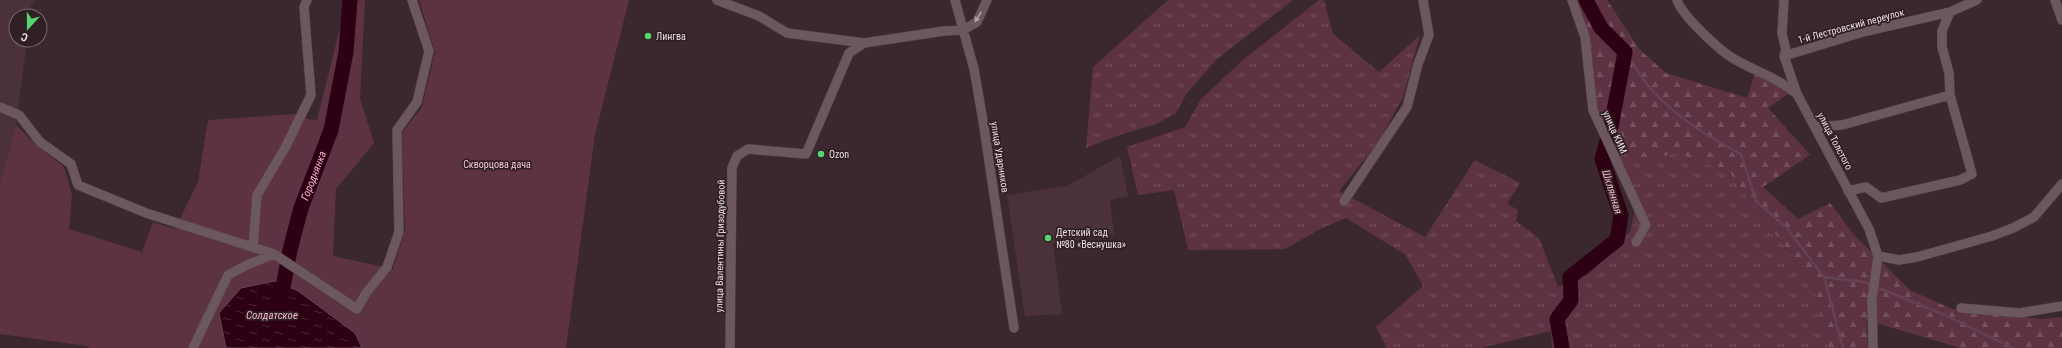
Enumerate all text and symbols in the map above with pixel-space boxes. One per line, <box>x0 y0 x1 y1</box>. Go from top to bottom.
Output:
street label: 1-й Лестровский переулок <box>1797 6 1906 46</box>
north arrow <box>8 8 48 48</box>
one-way arrow <box>974 12 982 23</box>
text: С <box>19 30 30 44</box>
marker: Лингва <box>643 31 653 41</box>
place label: Лингва <box>656 31 686 42</box>
street label: улица КИМ <box>1601 109 1629 155</box>
street label: улица Толстого <box>1815 110 1855 172</box>
street label: улица Ударников <box>989 121 1011 193</box>
water label: Городнянка <box>298 149 329 202</box>
marker: Ozon <box>816 149 826 159</box>
place label: Ozon <box>829 149 849 160</box>
park label: Скворцова дача <box>463 159 531 170</box>
water label: Шклянная <box>1599 168 1625 216</box>
street label: улица Валентины Гризодубовой <box>713 180 727 312</box>
place label: Детский сад №80 «Веснушка» <box>1056 227 1126 250</box>
marker: Детский сад №80 «Веснушка» <box>1043 233 1053 243</box>
water label: Солдатское <box>246 309 298 322</box>

